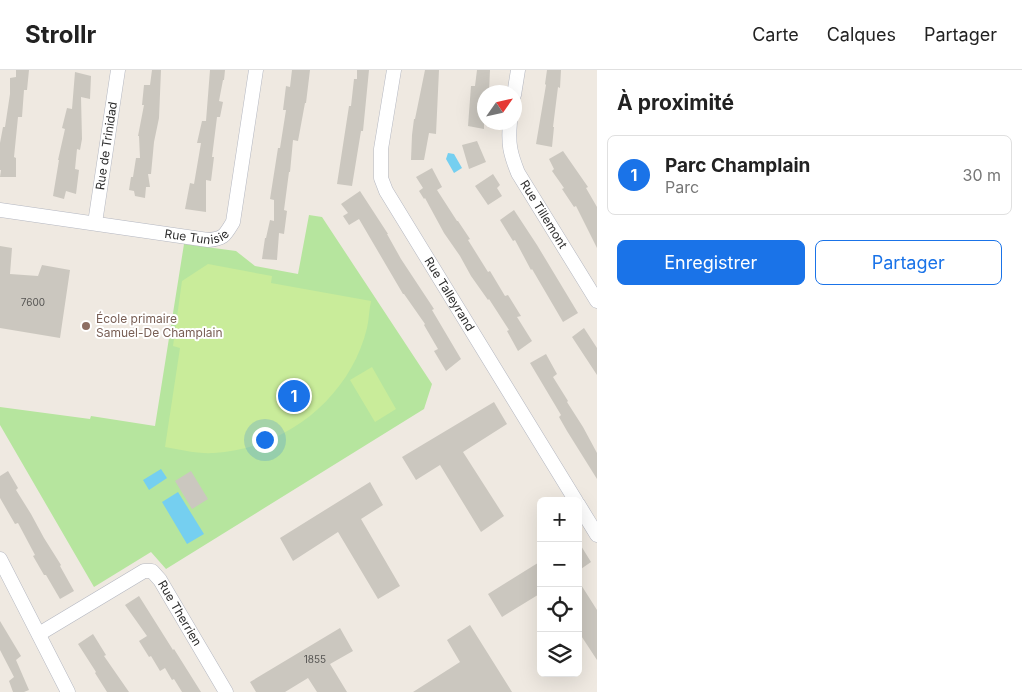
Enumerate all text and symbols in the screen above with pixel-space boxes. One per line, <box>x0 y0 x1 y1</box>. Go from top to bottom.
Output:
text: Strollr <box>25 20 96 49</box>
text: Carte <box>752 24 799 45</box>
text: Calques <box>827 24 896 45</box>
text: Partager <box>924 24 997 45</box>
north arrow <box>477 85 522 130</box>
text: À proximité <box>617 90 734 115</box>
street label: Rue de Trinidad <box>92 101 120 191</box>
text: Parc Champlain <box>665 154 810 177</box>
text: 1 <box>631 165 637 185</box>
text: 30 m <box>963 165 1001 185</box>
street label: Rue Tillemont <box>517 177 571 251</box>
text: Parc <box>665 177 699 197</box>
street label: Rue Tunisie <box>164 226 232 247</box>
button: Enregistrer <box>617 240 805 285</box>
button: Partager <box>815 240 1002 285</box>
street label: Rue Talleyrand <box>421 254 478 334</box>
house number: 7600 <box>21 296 45 308</box>
place label: École primaire Samuel-De Champlain <box>96 311 223 340</box>
marker: École primaire Samuel-De Champlain <box>80 320 92 332</box>
pin: 1 <box>278 377 310 415</box>
your location <box>252 427 278 453</box>
map controls <box>537 497 582 677</box>
button: + <box>537 497 582 542</box>
button: − <box>537 542 582 587</box>
street label: Rue Therrien <box>155 577 205 648</box>
button: locate <box>537 587 582 632</box>
button: layers <box>537 632 582 677</box>
house number: 1855 <box>304 653 326 665</box>

